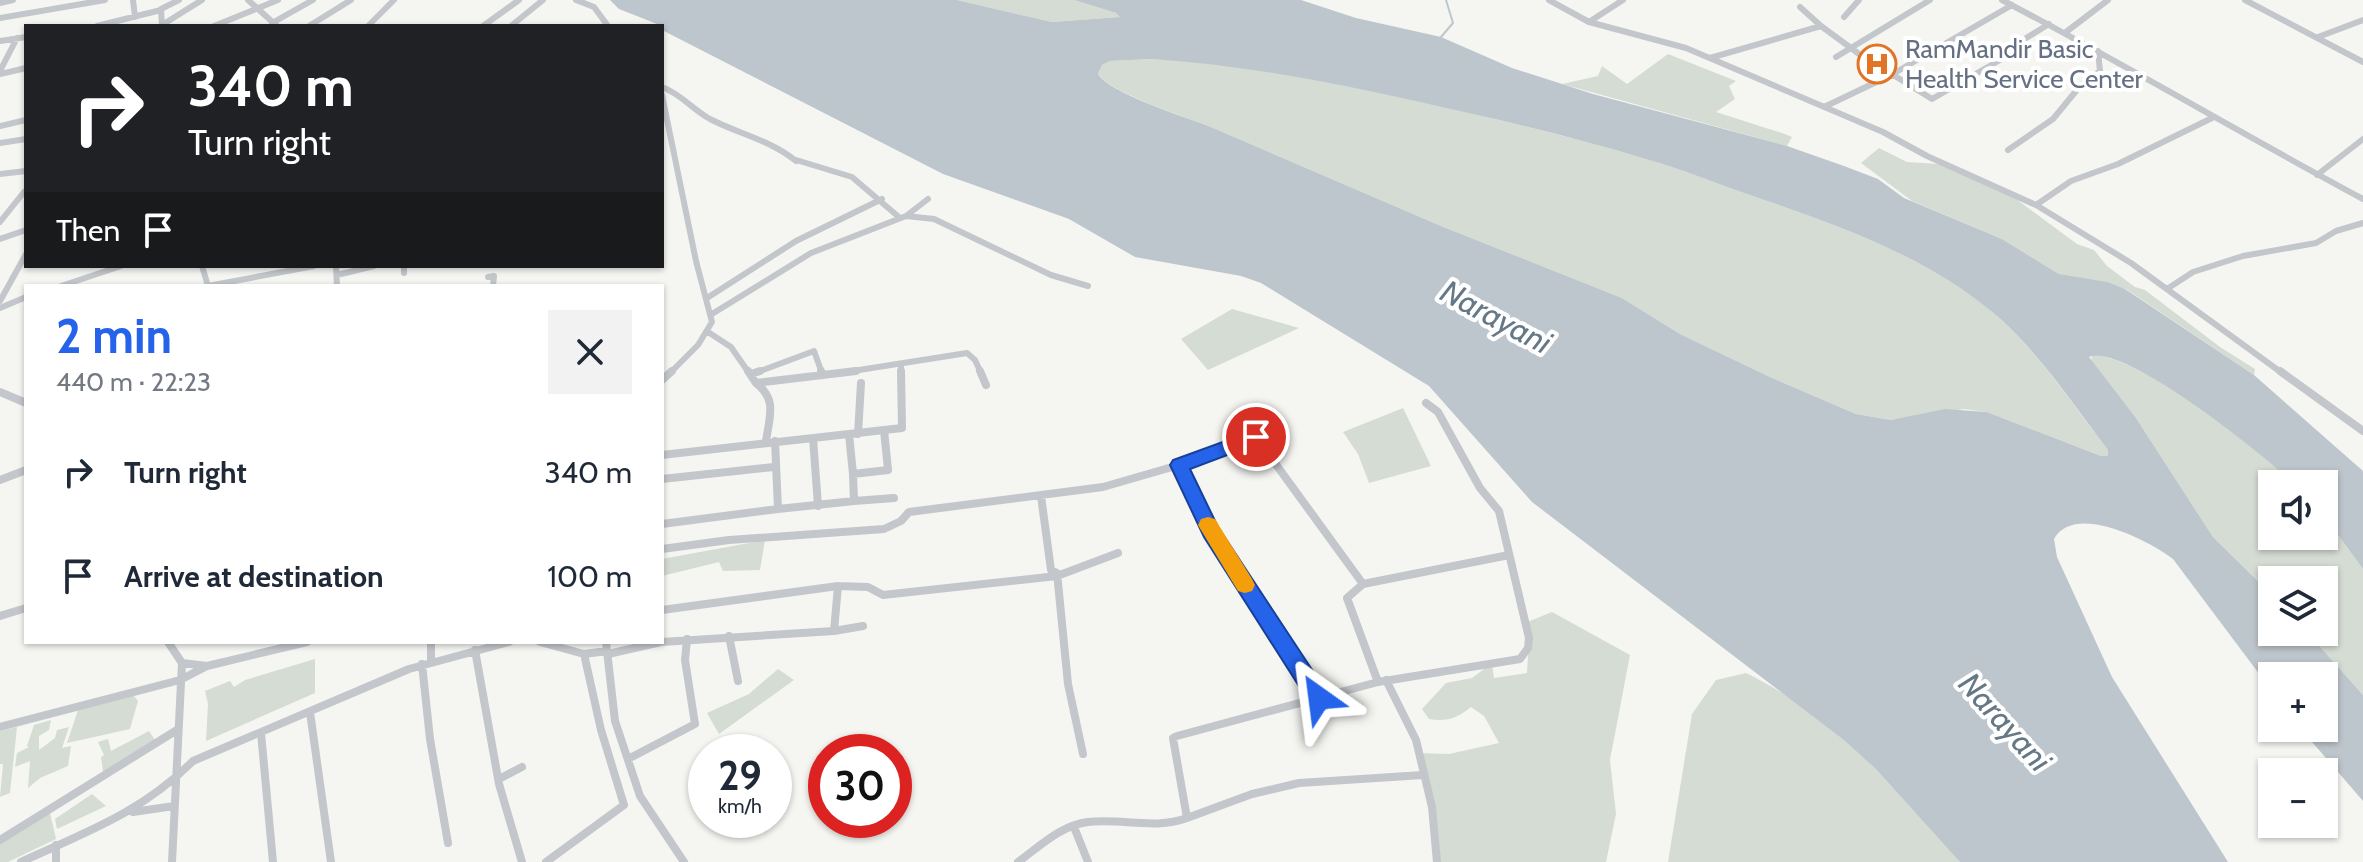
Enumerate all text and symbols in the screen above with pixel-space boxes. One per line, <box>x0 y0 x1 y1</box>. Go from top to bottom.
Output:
place label: RamMandir Basic Health Service Center <box>1905 33 2144 95</box>
hospital icon: RamMandir Basic Health Service Center <box>1856 43 1898 85</box>
text: 340 m <box>188 52 354 120</box>
icon: right <box>56 56 160 160</box>
text: Turn right <box>188 120 331 164</box>
icon: arrive <box>136 208 180 252</box>
text: Then <box>56 212 120 249</box>
water label: Narayani <box>1434 271 1559 362</box>
text: 2 min <box>56 307 172 365</box>
button: close <box>548 310 632 394</box>
text: 440 m · 22:23 <box>56 366 211 398</box>
pin <box>1222 403 1290 471</box>
icon: arrive <box>1234 415 1278 459</box>
icon: right <box>56 450 100 494</box>
text: Turn right <box>124 454 247 491</box>
text: 340 m <box>544 454 632 491</box>
map controls <box>2258 470 2338 838</box>
button: sound <box>2258 470 2338 550</box>
icon: arrive <box>56 554 100 598</box>
text: Arrive at destination <box>124 558 384 595</box>
text: 100 m <box>547 558 632 595</box>
button: layers <box>2258 566 2338 646</box>
position arrow <box>1277 656 1361 740</box>
button: + <box>2258 662 2338 742</box>
water label: Narayani <box>1951 664 2061 780</box>
speed limit sign: 30 <box>808 734 912 838</box>
text: 29 <box>718 751 762 800</box>
button: − <box>2258 758 2338 838</box>
text: km/h <box>718 794 762 818</box>

